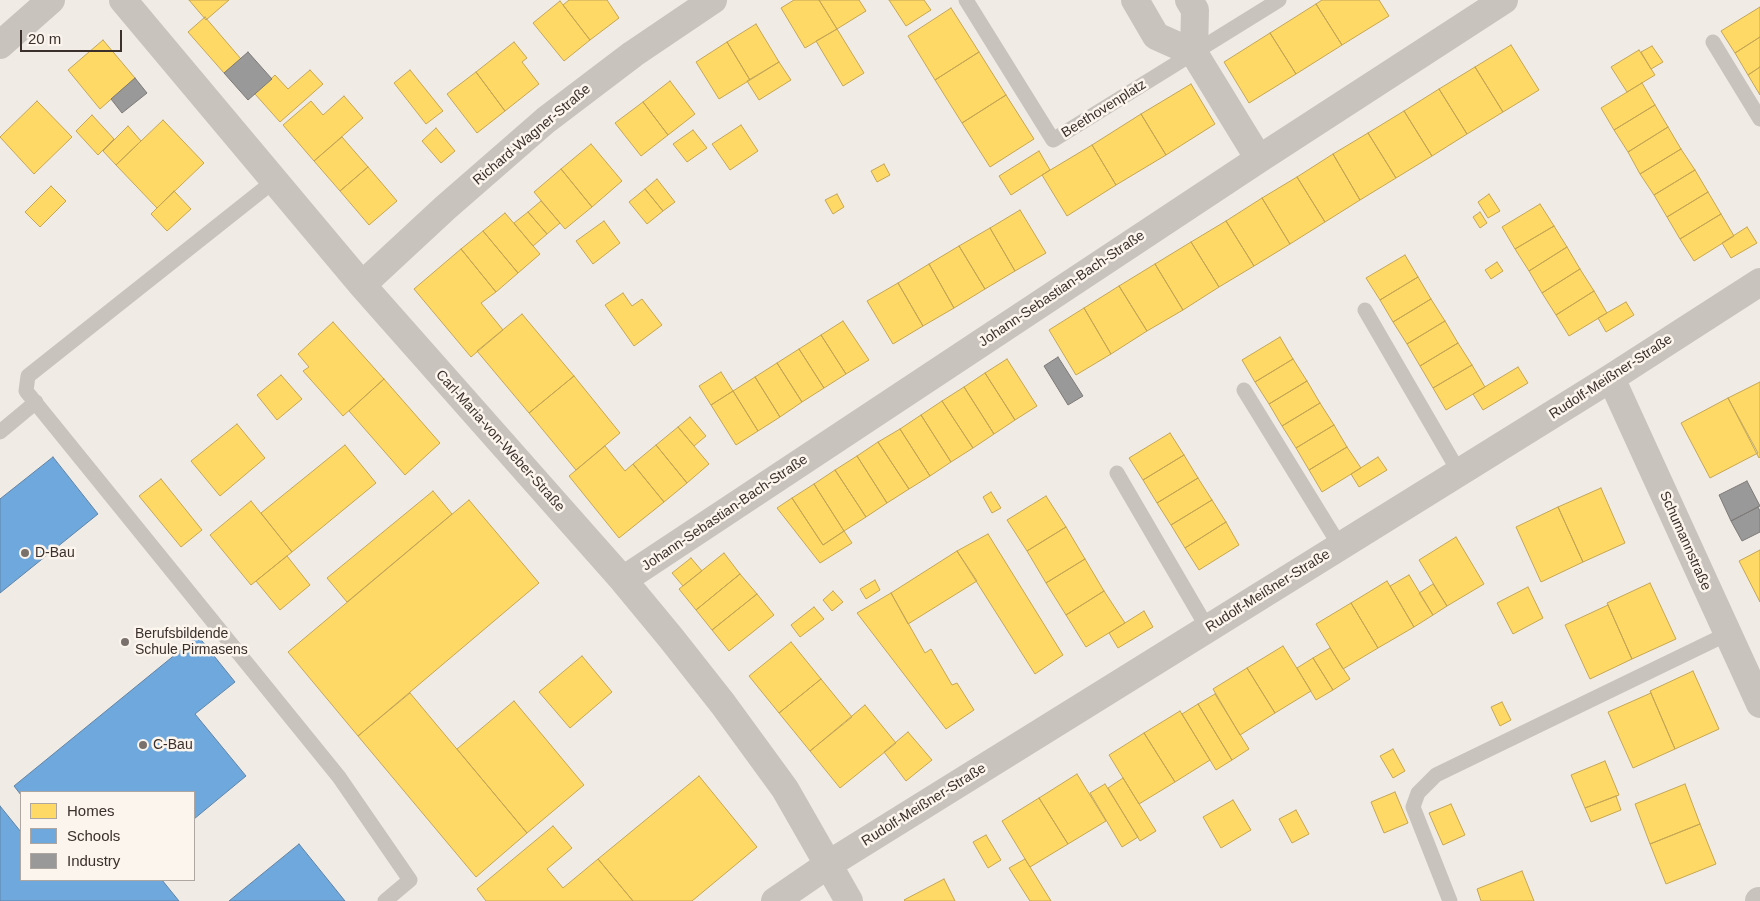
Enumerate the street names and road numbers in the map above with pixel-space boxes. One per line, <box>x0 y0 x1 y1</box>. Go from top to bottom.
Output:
street label: Beethovenplatz <box>1059 76 1149 142</box>
street label: Richard-Wagner-Straße <box>470 81 594 189</box>
street label: Johann-Sebastian-Bach-Straße <box>976 227 1148 351</box>
street label: Rudolf-Meißner-Straße <box>1546 331 1676 423</box>
street label: Carl-Maria-von-Weber-Straße <box>432 367 568 515</box>
street label: Johann-Sebastian-Bach-Straße <box>639 451 811 575</box>
street label: Schumannstraße <box>1656 489 1714 593</box>
street label: Rudolf-Meißner-Straße <box>1203 546 1333 636</box>
street label: Rudolf-Meißner-Straße <box>859 760 989 850</box>

